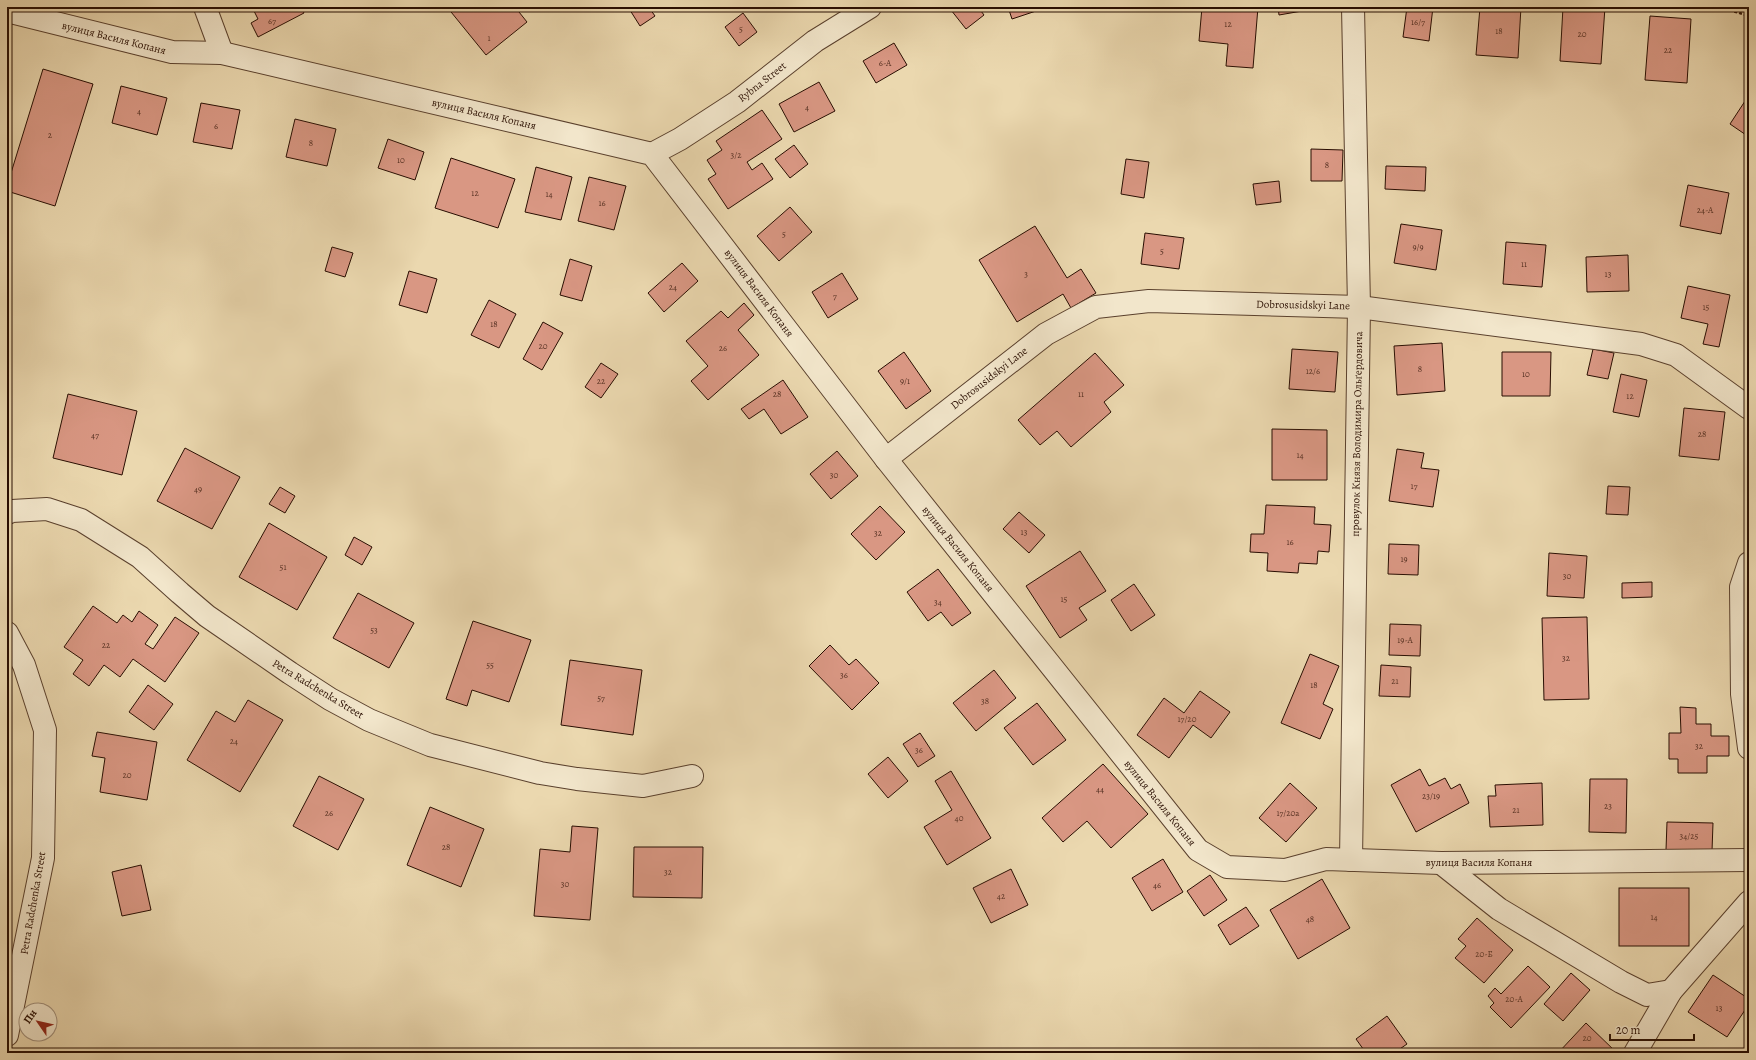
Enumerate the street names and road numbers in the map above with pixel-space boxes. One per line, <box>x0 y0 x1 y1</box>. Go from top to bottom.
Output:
street label: вулиця Василя Копаня <box>60 18 168 58</box>
street label: Rybna Street <box>735 58 790 106</box>
street label: вулиця Василя Копаня <box>430 95 538 133</box>
street label: вулиця Василя Копаня <box>721 246 797 340</box>
street label: Dobrosusidskyi Lane <box>1256 297 1350 313</box>
street label: провулок Князя Володимира Ольґердовича <box>1348 330 1366 537</box>
street label: Dobrosusidskyi Lane <box>947 343 1031 413</box>
street label: вулиця Василя Копаня <box>919 503 997 595</box>
street label: Petra Radchenka Street <box>269 656 367 722</box>
street label: вулиця Василя Копаня <box>1121 757 1199 849</box>
street label: Petra Radchenka Street <box>17 850 49 956</box>
street label: вулиця Василя Копаня <box>1426 855 1532 870</box>

